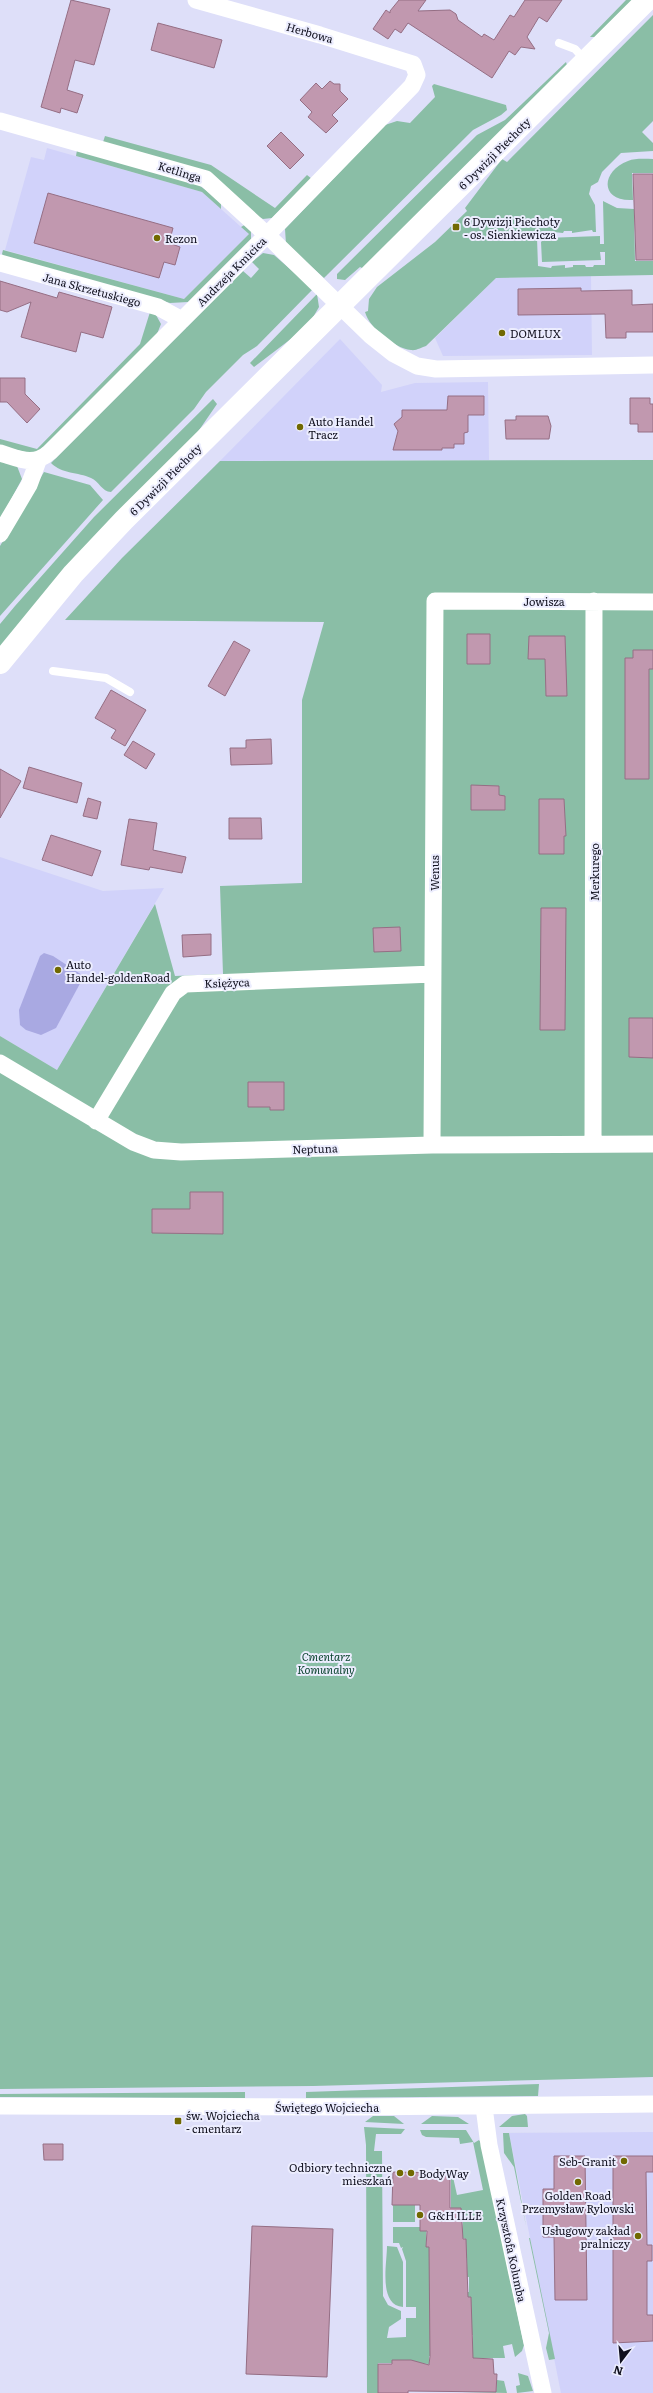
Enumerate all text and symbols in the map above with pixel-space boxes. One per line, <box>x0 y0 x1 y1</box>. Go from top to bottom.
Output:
street label: Herbowa <box>285 18 335 46</box>
street label: 6 Dywizji Piechoty <box>454 113 534 193</box>
street label: Ketlinga <box>156 157 204 185</box>
place label: 6 Dywizji Piechoty - os. Sienkiewicza <box>464 213 561 242</box>
marker: 6 Dywizji Piechoty - os. Sienkiewicza <box>451 222 461 232</box>
place label: Rezon <box>165 230 197 246</box>
marker: Rezon <box>152 233 162 243</box>
street label: Andrzeja Kmicica <box>193 233 269 309</box>
street label: Jana Skrzetuskiego <box>41 268 143 310</box>
place label: DOMLUX <box>510 325 561 341</box>
marker: DOMLUX <box>497 328 507 338</box>
place label: Auto Handel Tracz <box>308 413 374 442</box>
marker: Auto Handel Tracz <box>295 422 305 432</box>
street label: 6 Dywizji Piechoty <box>125 439 205 519</box>
street label: Jowisza <box>523 593 565 609</box>
street label: Merkurego <box>586 843 602 901</box>
street label: Wenus <box>426 855 442 891</box>
place label: Auto Handel-goldenRoad <box>66 956 170 985</box>
marker: Auto Handel-goldenRoad <box>53 965 63 975</box>
street label: Księżyca <box>204 973 250 991</box>
street label: Neptuna <box>292 1139 338 1157</box>
park label: Cmentarz Komunalny <box>297 1648 355 1677</box>
street label: Świętego Wojciecha <box>275 2099 379 2115</box>
place label: św. Wojciecha - cmentarz <box>186 2107 260 2136</box>
marker: św. Wojciecha - cmentarz <box>173 2116 183 2126</box>
place label: Seb-Granit <box>559 2153 617 2169</box>
marker: Seb-Granit <box>619 2156 629 2166</box>
place label: Odbiory techniczne mieszkań <box>289 2159 392 2188</box>
place label: BodyWay <box>419 2165 470 2181</box>
marker: Odbiory techniczne mieszkań <box>395 2168 405 2178</box>
marker: BodyWay <box>406 2168 416 2178</box>
marker: Golden Road Przemysław Rylowski <box>573 2177 583 2187</box>
place label: Golden Road Przemysław Rylowski <box>522 2187 635 2216</box>
street label: Krzysztofa Kolumba <box>493 2196 531 2304</box>
place label: G&H ILLE <box>428 2207 482 2223</box>
marker: G&H ILLE <box>415 2210 425 2220</box>
place label: Usługowy zakład pralniczy <box>542 2222 631 2251</box>
marker: Usługowy zakład pralniczy <box>633 2231 643 2241</box>
north arrow <box>601 2341 641 2381</box>
text: N <box>611 2363 625 2381</box>

